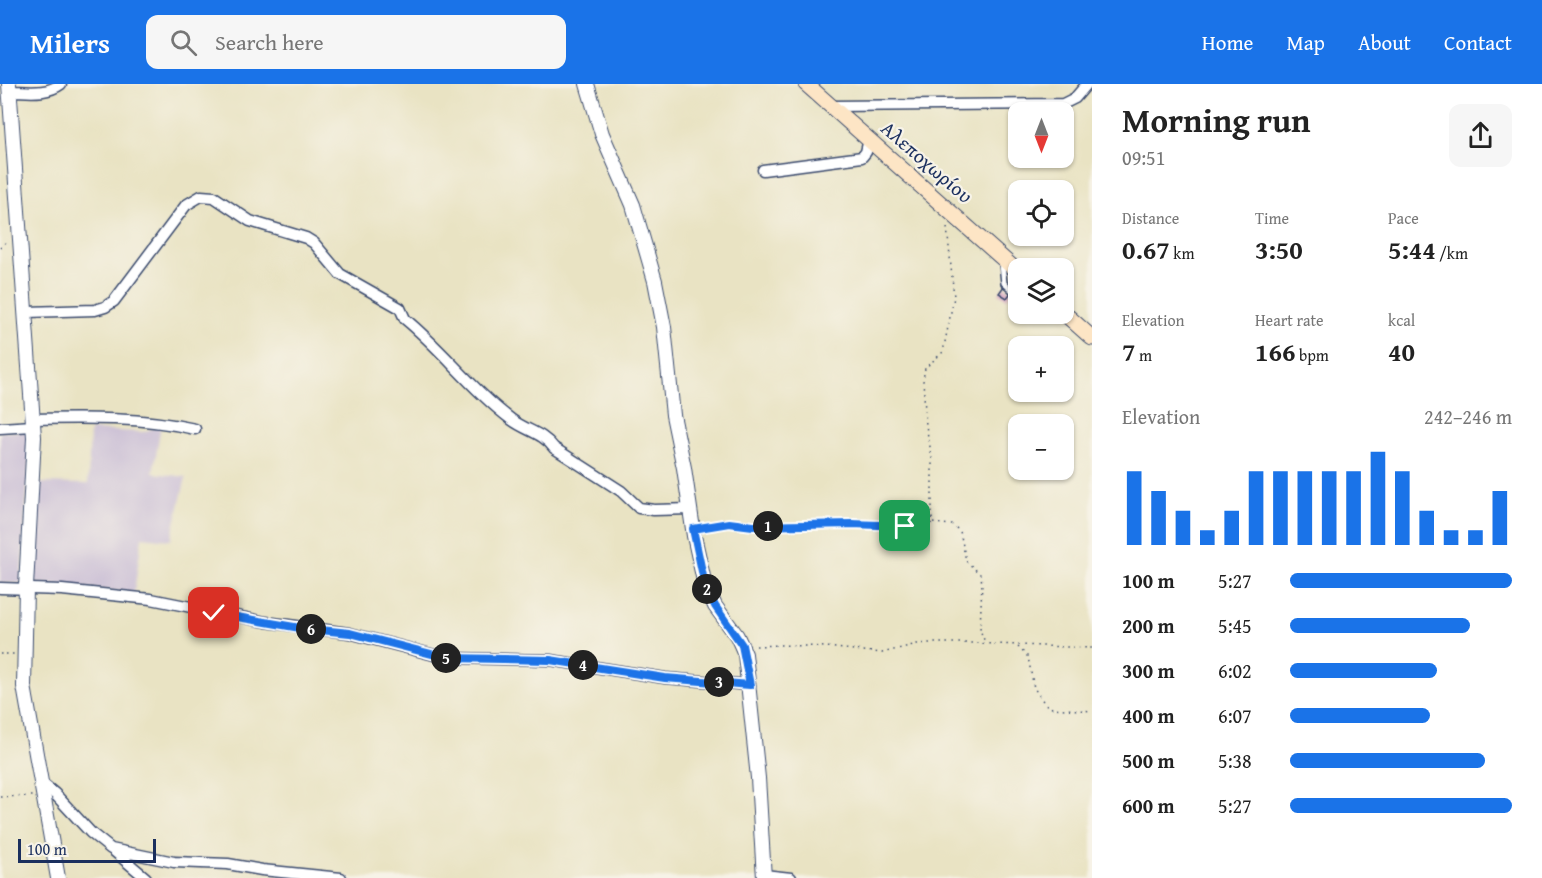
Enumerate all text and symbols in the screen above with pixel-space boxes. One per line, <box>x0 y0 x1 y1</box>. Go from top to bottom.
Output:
search box <box>146 15 566 69</box>
text: Milers <box>30 22 110 63</box>
icon: search <box>167 26 200 59</box>
text: Search here <box>215 26 324 58</box>
text: Home <box>1202 27 1253 58</box>
text: Map <box>1286 27 1325 58</box>
text: About <box>1358 27 1411 58</box>
text: Contact <box>1444 27 1512 58</box>
text: Morning run <box>1122 96 1311 144</box>
north arrow <box>1008 102 1074 168</box>
map controls <box>1008 102 1074 480</box>
button: share <box>1449 104 1512 167</box>
street label: Αλεποχωρίου <box>875 114 979 210</box>
text: 09:51 <box>1122 143 1165 172</box>
button: locate <box>1008 180 1074 246</box>
text: Distance <box>1122 206 1179 230</box>
text: Time <box>1255 206 1289 230</box>
text: Pace <box>1388 206 1419 230</box>
text: 0.67 <box>1122 230 1170 269</box>
text: 3:50 <box>1255 230 1303 269</box>
text: 5:44 <box>1388 230 1436 269</box>
text: km <box>1170 241 1194 265</box>
text: /km <box>1436 241 1468 265</box>
button: layers <box>1008 258 1074 324</box>
text: Elevation <box>1122 308 1185 332</box>
text: Heart rate <box>1255 308 1324 332</box>
text: kcal <box>1388 308 1415 332</box>
text: 7 <box>1122 332 1135 371</box>
text: 166 <box>1255 332 1295 371</box>
text: 40 <box>1388 332 1415 371</box>
button: + <box>1008 336 1074 402</box>
text: m <box>1135 343 1152 367</box>
text: bpm <box>1295 343 1329 367</box>
text: Elevation <box>1122 402 1200 431</box>
text: 242–246 m <box>1424 402 1512 431</box>
button: − <box>1008 414 1074 480</box>
pin <box>879 500 930 551</box>
icon: arrive <box>888 509 921 542</box>
pin: 1 <box>753 511 783 541</box>
text: 1 <box>764 514 772 538</box>
text: 100 m <box>1122 566 1175 595</box>
text: 5:27 <box>1218 566 1252 595</box>
pin: 2 <box>692 574 722 604</box>
text: 2 <box>703 577 711 601</box>
pin <box>188 587 239 638</box>
icon: check <box>197 596 230 629</box>
text: 200 m <box>1122 611 1175 640</box>
text: 5:45 <box>1218 611 1252 640</box>
pin: 6 <box>296 614 326 644</box>
text: 6 <box>307 617 315 641</box>
pin: 5 <box>431 643 461 673</box>
text: 5 <box>442 646 450 670</box>
pin: 4 <box>568 650 598 680</box>
text: 4 <box>579 653 587 677</box>
text: 300 m <box>1122 656 1175 685</box>
text: 6:02 <box>1218 656 1252 685</box>
pin: 3 <box>704 667 734 697</box>
text: 3 <box>715 670 723 694</box>
text: 400 m <box>1122 701 1175 730</box>
text: 6:07 <box>1218 701 1252 730</box>
text: 500 m <box>1122 746 1175 775</box>
text: 5:38 <box>1218 746 1252 775</box>
text: 600 m <box>1122 791 1175 820</box>
text: 5:27 <box>1218 791 1252 820</box>
scale bar <box>18 836 156 864</box>
text: 100 m <box>27 837 67 861</box>

